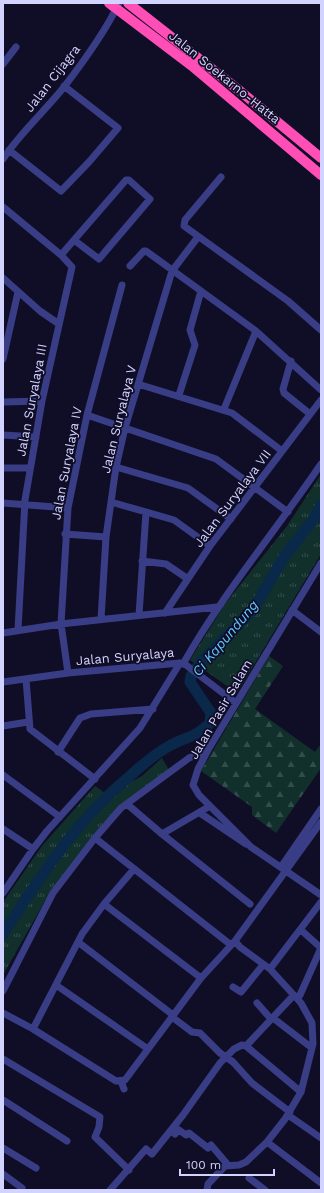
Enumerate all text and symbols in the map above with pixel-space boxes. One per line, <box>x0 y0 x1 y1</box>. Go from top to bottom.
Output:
street label: Jalan Soekarno-Hatta <box>166 28 284 127</box>
street label: Jalan Cijagra <box>22 41 84 115</box>
street label: Jalan Suryalaya III <box>13 343 50 458</box>
street label: Jalan Suryalaya V <box>98 363 139 475</box>
street label: Jalan Suryalaya IV <box>48 405 85 521</box>
street label: Jalan Suryalaya VII <box>191 446 274 550</box>
water label: Ci Kapundung <box>189 597 262 679</box>
street label: Jalan Suryalaya <box>75 645 175 668</box>
street label: Jalan Pasir Salam <box>186 657 255 762</box>
scale bar <box>180 1151 274 1177</box>
text: 100 m <box>186 1158 221 1172</box>

